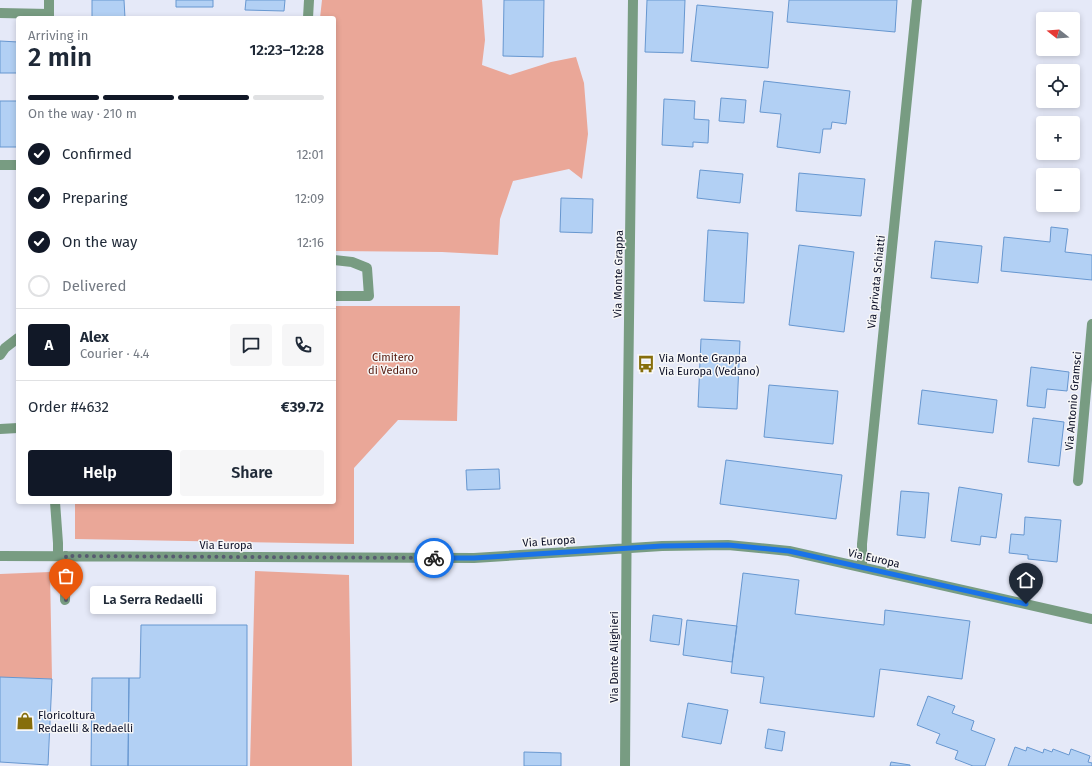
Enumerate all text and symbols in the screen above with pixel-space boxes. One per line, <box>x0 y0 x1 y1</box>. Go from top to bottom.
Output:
north arrow <box>1036 12 1080 56</box>
map controls <box>1036 12 1080 212</box>
text: Arriving in <box>28 28 88 43</box>
text: 12:23–12:28 <box>249 41 324 59</box>
text: 2 min <box>28 42 92 73</box>
button: locate <box>1036 64 1080 108</box>
text: On the way · 210 m <box>28 106 137 121</box>
button: + <box>1036 116 1080 160</box>
icon: check <box>28 143 50 165</box>
text: Confirmed <box>62 145 132 163</box>
text: 12:01 <box>296 147 324 162</box>
button: − <box>1036 168 1080 212</box>
icon: check <box>28 187 50 209</box>
text: Preparing <box>62 189 127 207</box>
text: 12:09 <box>295 191 324 206</box>
street label: Via Monte Grappa <box>611 230 626 318</box>
icon: check <box>28 231 50 253</box>
text: On the way <box>62 233 137 251</box>
text: 12:16 <box>297 235 324 250</box>
street label: Via privata Schiatti <box>865 235 888 329</box>
text: Delivered <box>62 277 126 295</box>
button: chat <box>230 324 272 366</box>
button: phone <box>282 324 324 366</box>
text: Alex <box>80 328 109 346</box>
text: A <box>45 336 53 354</box>
text: Courier · 4.4 <box>80 346 150 361</box>
park label: Cimitero di Vedano <box>368 351 418 377</box>
street label: Via Antonio Gramsci <box>1063 351 1084 451</box>
place label: Via Monte Grappa Via Europa (Vedano) <box>659 352 760 378</box>
bus stop icon: Via Monte Grappa Via Europa (Vedano) <box>636 354 656 374</box>
text: Order #4632 <box>28 398 109 416</box>
text: €39.72 <box>281 398 324 416</box>
button: Help <box>28 450 172 496</box>
button: Share <box>180 450 324 496</box>
street label: Via Europa <box>522 533 576 550</box>
courier <box>414 538 454 578</box>
street label: Via Europa <box>200 539 253 552</box>
street label: Via Europa <box>847 546 901 571</box>
icon: bike <box>423 547 445 569</box>
pin <box>49 559 83 600</box>
pin <box>1009 563 1043 604</box>
icon: bag <box>55 565 77 587</box>
icon: home <box>1015 569 1037 591</box>
callout: La Serra Redaelli <box>90 586 216 614</box>
text: La Serra Redaelli <box>103 592 203 607</box>
street label: Via Dante Alighieri <box>608 611 621 703</box>
place label: Floricoltura Redaelli & Redaelli <box>38 709 133 735</box>
shop icon: Floricoltura Redaelli & Redaelli <box>15 711 35 731</box>

